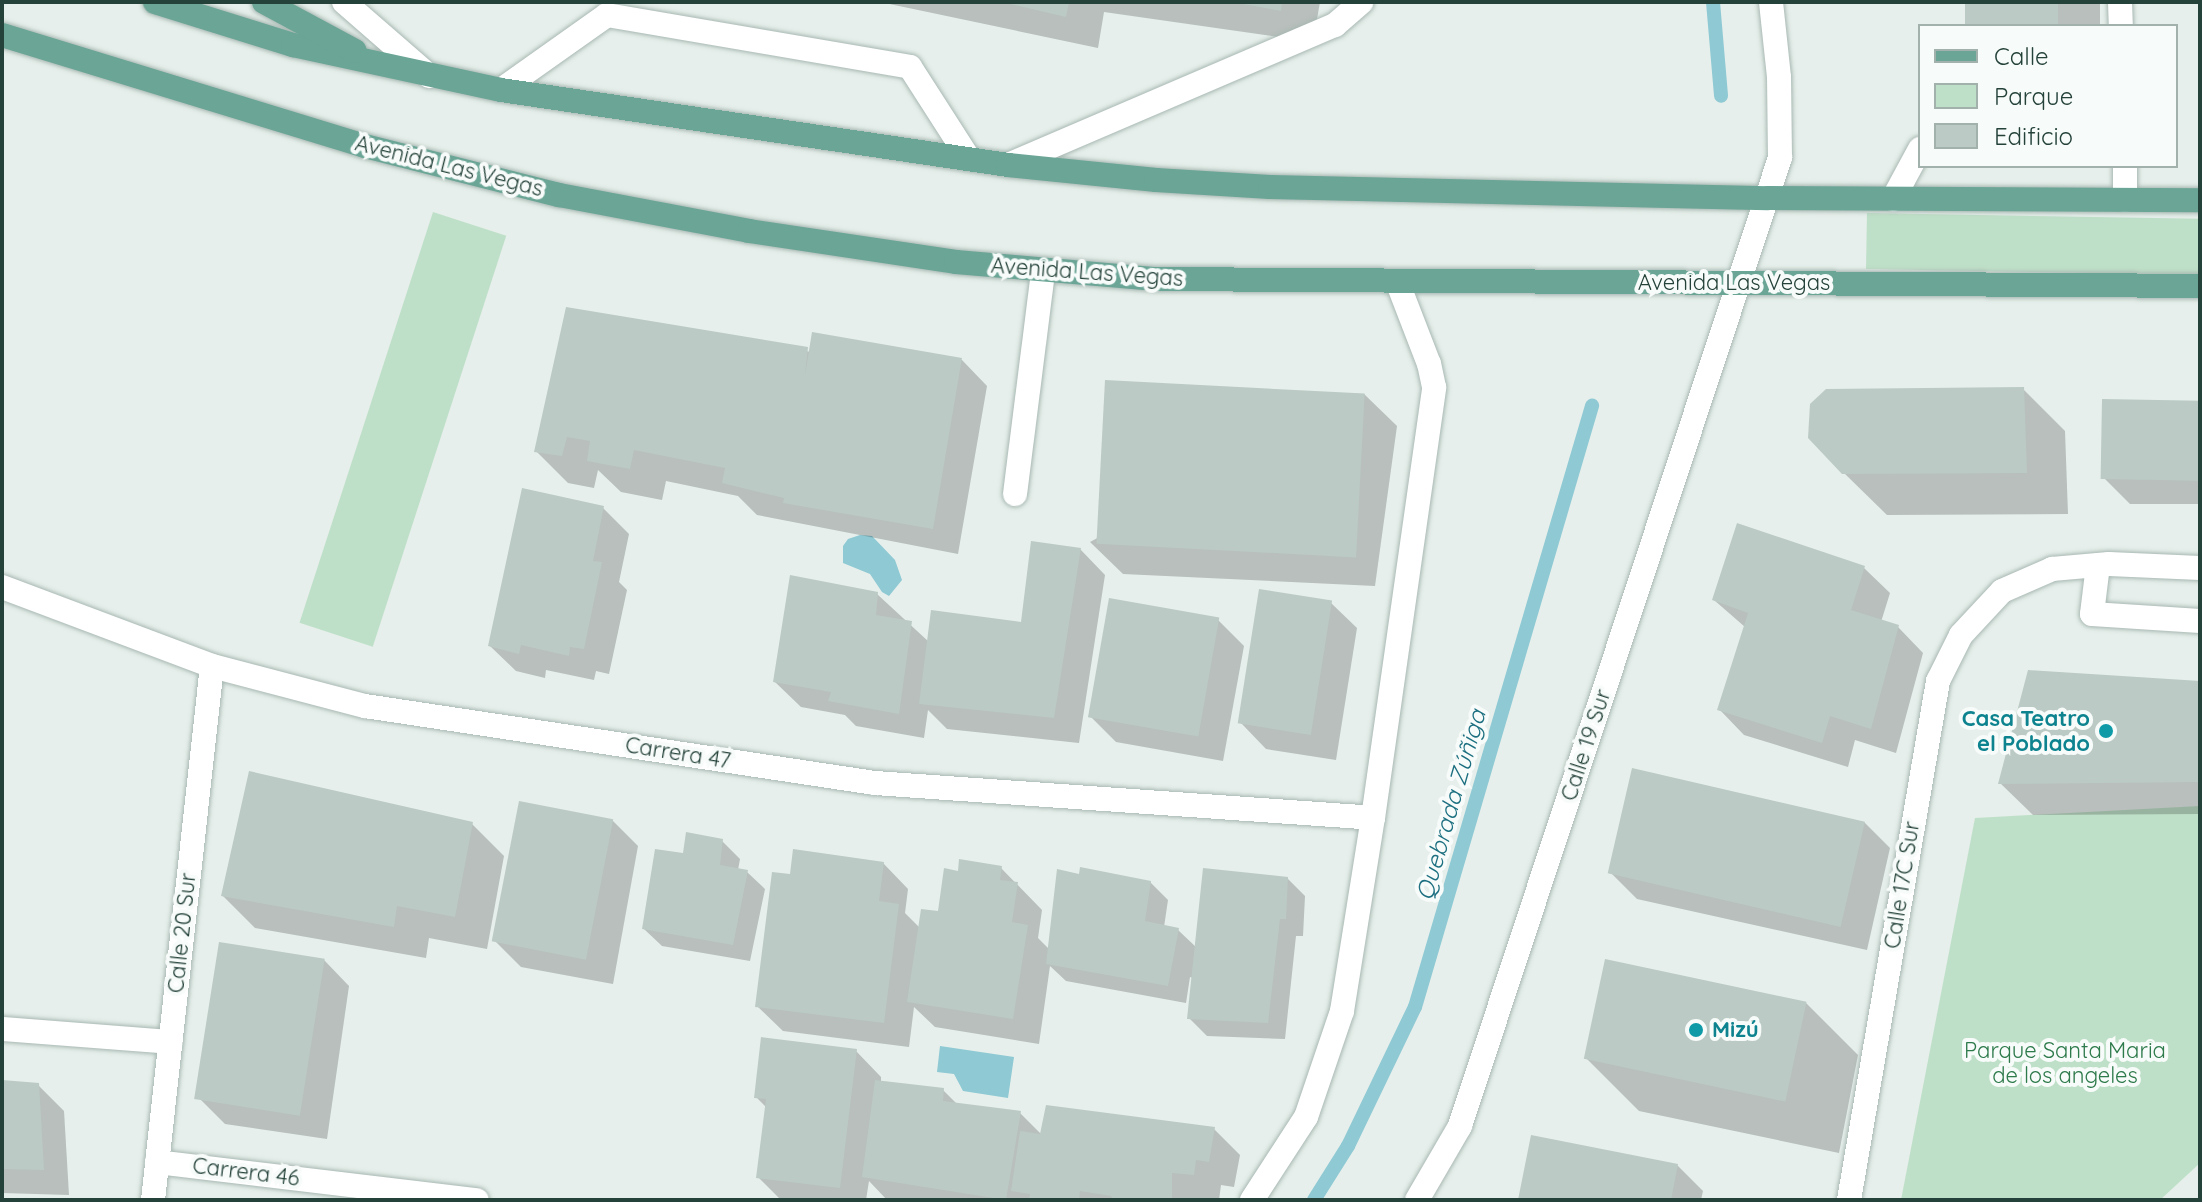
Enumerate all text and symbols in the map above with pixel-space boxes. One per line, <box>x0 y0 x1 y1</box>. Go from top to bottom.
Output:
legend <box>1918 24 2178 168</box>
text: Calle <box>1994 41 2049 71</box>
text: Parque <box>1994 81 2073 111</box>
text: Edificio <box>1994 121 2073 151</box>
street label: Avenida Las Vegas <box>352 130 546 202</box>
street label: Avenida Las Vegas <box>990 252 1184 292</box>
street label: Avenida Las Vegas <box>1638 270 1830 296</box>
street label: Calle 19 Sur <box>1556 686 1616 804</box>
place label: Casa Teatro el Poblado <box>1962 705 2090 756</box>
water label: Quebrada Zúñiga <box>1410 706 1492 904</box>
marker: Casa Teatro el Poblado <box>2097 722 2115 740</box>
street label: Carrera 47 <box>623 732 733 774</box>
street label: Calle 17C Sur <box>1879 819 1925 951</box>
street label: Calle 20 Sur <box>163 872 201 994</box>
place label: Mizú <box>1712 1017 1759 1043</box>
marker: Mizú <box>1687 1021 1705 1039</box>
park label: Parque Santa Maria de los angeles <box>1964 1037 2166 1088</box>
street label: Carrera 46 <box>191 1152 301 1192</box>

